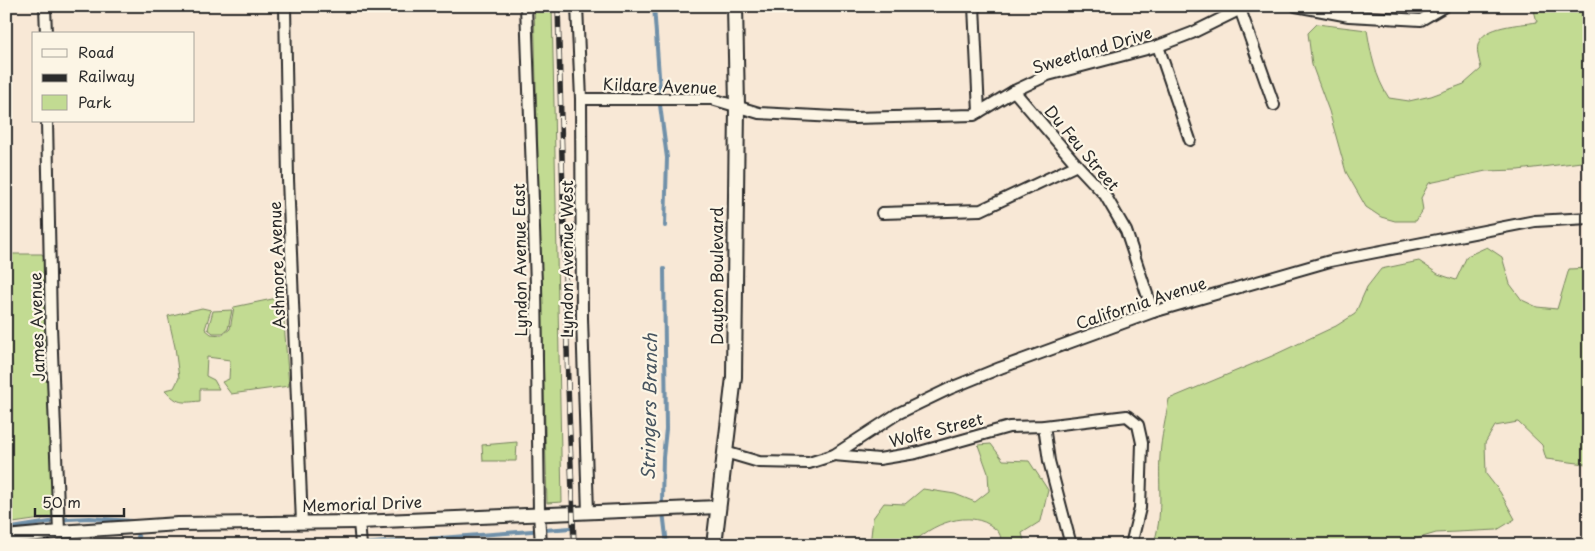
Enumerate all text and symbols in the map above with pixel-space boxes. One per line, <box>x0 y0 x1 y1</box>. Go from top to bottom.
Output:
street label: Sweetland Drive <box>1029 19 1155 79</box>
legend <box>32 32 195 122</box>
text: Road <box>78 40 114 63</box>
text: Railway <box>78 64 135 87</box>
street label: Kildare Avenue <box>602 71 718 99</box>
text: Park <box>78 90 112 113</box>
street label: Du Feu Street <box>1040 99 1126 196</box>
street label: Lyndon Avenue West <box>554 180 578 338</box>
street label: Lyndon Avenue East <box>506 183 532 337</box>
street label: Ashmore Avenue <box>262 201 290 329</box>
street label: Dayton Boulevard <box>704 207 728 345</box>
street label: California Avenue <box>1072 270 1209 334</box>
street label: James Avenue <box>22 272 50 382</box>
water label: Stringers Branch <box>634 333 663 481</box>
street label: Wolfe Street <box>886 406 986 452</box>
scale bar <box>35 486 124 518</box>
street label: Memorial Drive <box>302 489 422 517</box>
text: 50 m <box>42 490 81 513</box>

